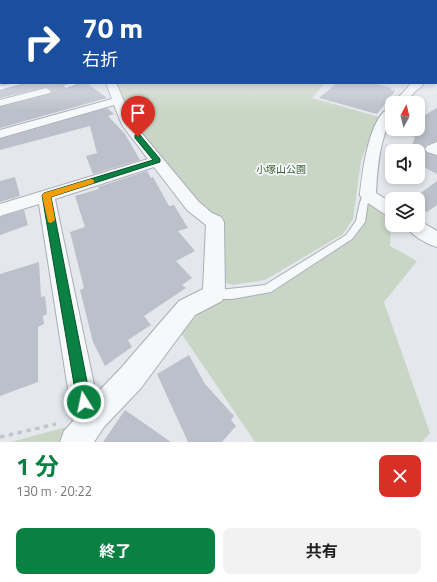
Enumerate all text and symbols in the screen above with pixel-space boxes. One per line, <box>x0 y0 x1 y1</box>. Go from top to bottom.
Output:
text: 70 m <box>82 6 143 49</box>
icon: right <box>16 16 68 68</box>
text: 右折 <box>82 46 118 73</box>
pin <box>121 96 155 137</box>
north arrow <box>385 96 425 136</box>
map controls <box>385 96 425 232</box>
icon: arrive <box>127 102 149 124</box>
button: sound <box>385 144 425 184</box>
park label: 小塚山公園 <box>256 162 306 177</box>
button: layers <box>385 192 425 232</box>
position arrow <box>63 381 105 423</box>
text: 1 分 <box>16 448 59 484</box>
button: close <box>379 455 421 497</box>
text: 130 m · 20:22 <box>16 481 92 501</box>
button: 終了 <box>16 528 215 574</box>
button: 共有 <box>223 528 421 574</box>

